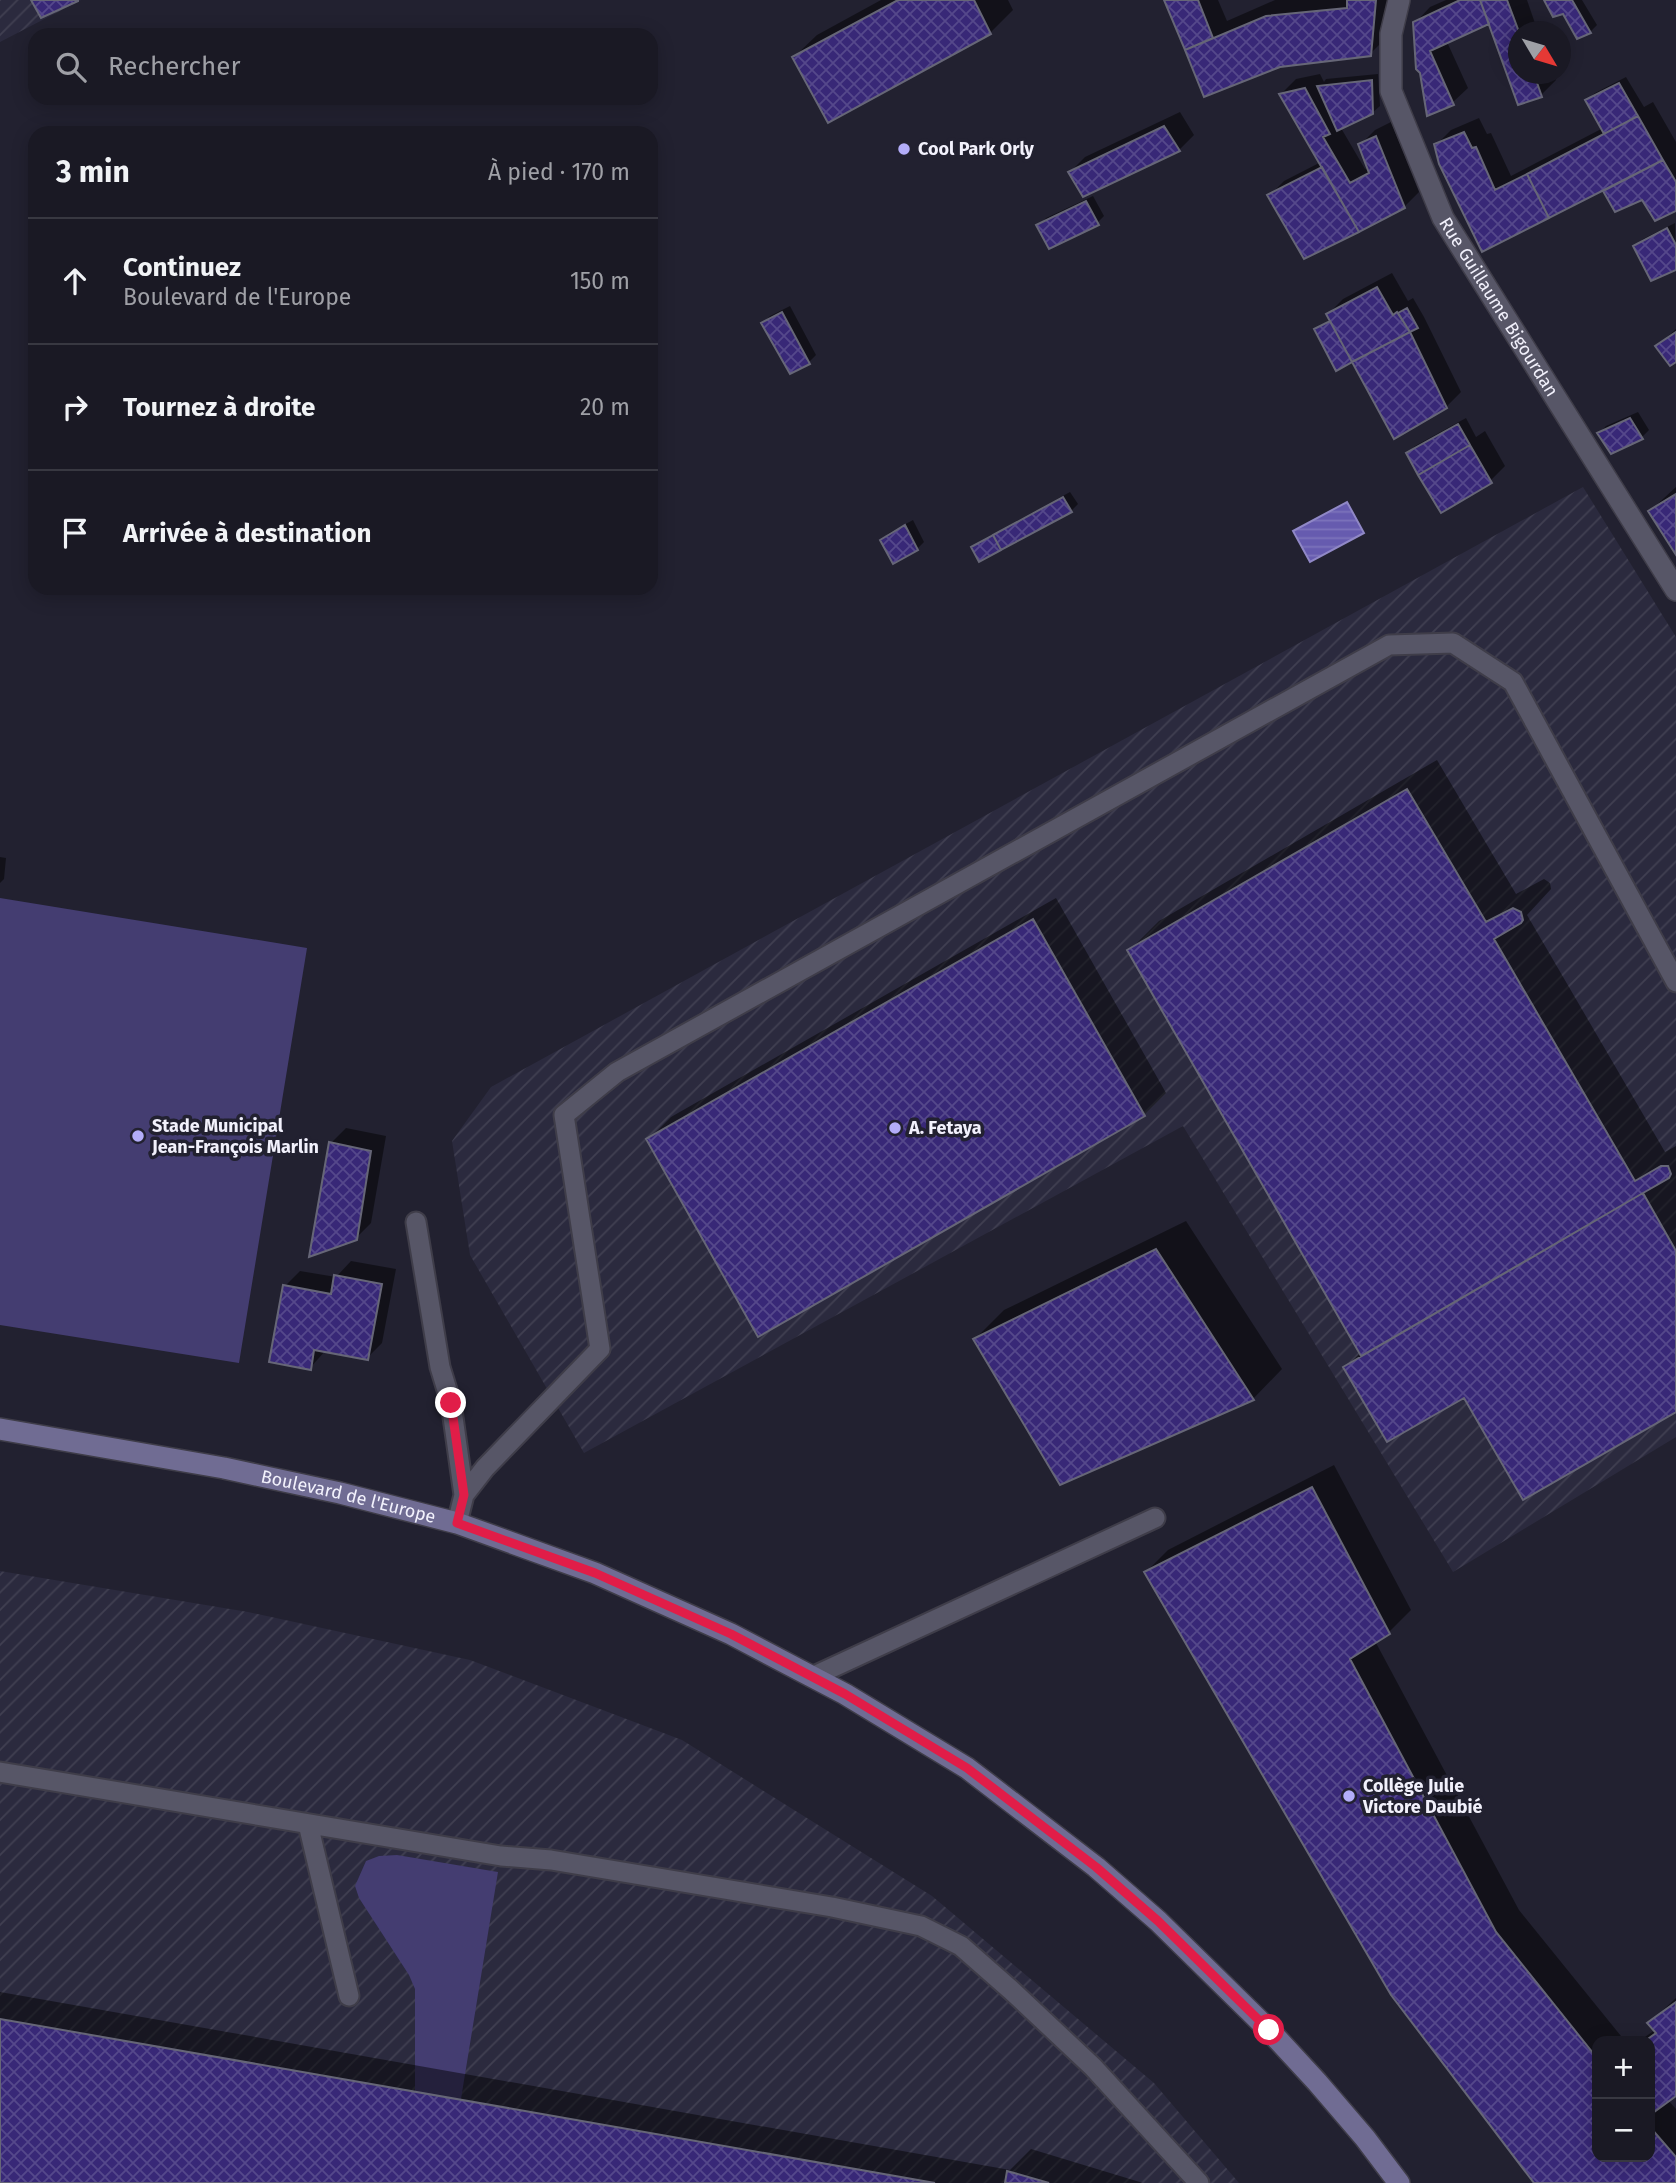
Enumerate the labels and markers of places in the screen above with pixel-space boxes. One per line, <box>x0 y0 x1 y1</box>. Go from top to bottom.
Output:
place label: Cool Park Orly <box>918 138 1035 160</box>
marker: Cool Park Orly <box>896 141 912 157</box>
place label: Stade Municipal Jean-François Marlin <box>151 1115 319 1158</box>
place label: A. Fetaya <box>908 1117 982 1139</box>
marker: A. Fetaya <box>887 1120 903 1136</box>
marker: Stade Municipal Jean-François Marlin <box>130 1128 146 1144</box>
place label: Collège Julie Victore Daubié <box>1362 1775 1482 1818</box>
marker: Collège Julie Victore Daubié <box>1341 1788 1357 1804</box>

